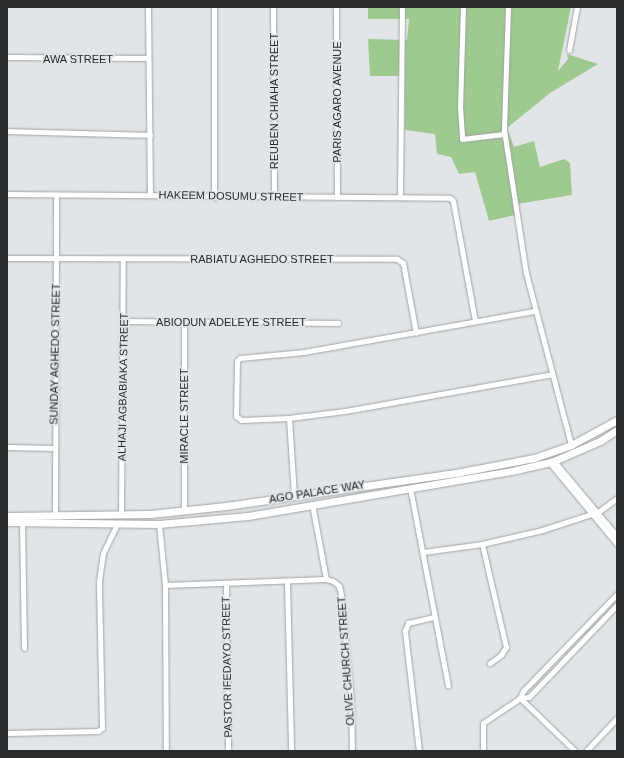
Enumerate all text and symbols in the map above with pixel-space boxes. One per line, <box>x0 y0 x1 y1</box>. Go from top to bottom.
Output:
street label: REUBEN CHIAHA STREET <box>267 33 281 169</box>
street label: PARIS AGARO AVENUE <box>330 41 344 163</box>
street label: AWA STREET <box>43 52 113 66</box>
street label: HAKEEM DOSUMU STREET <box>158 188 304 204</box>
street label: RABIATU AGHEDO STREET <box>190 252 334 266</box>
street label: SUNDAY AGHEDO STREET <box>47 283 63 425</box>
street label: ALHAJI AGBABIAKA STREET <box>115 312 131 462</box>
street label: ABIODUN ADELEYE STREET <box>156 315 306 329</box>
street label: MIRACLE STREET <box>177 368 191 464</box>
street label: AGO PALACE WAY <box>268 478 366 506</box>
street label: PASTOR IFEDAYO STREET <box>219 596 235 738</box>
street label: OLIVE CHURCH STREET <box>335 596 357 726</box>

